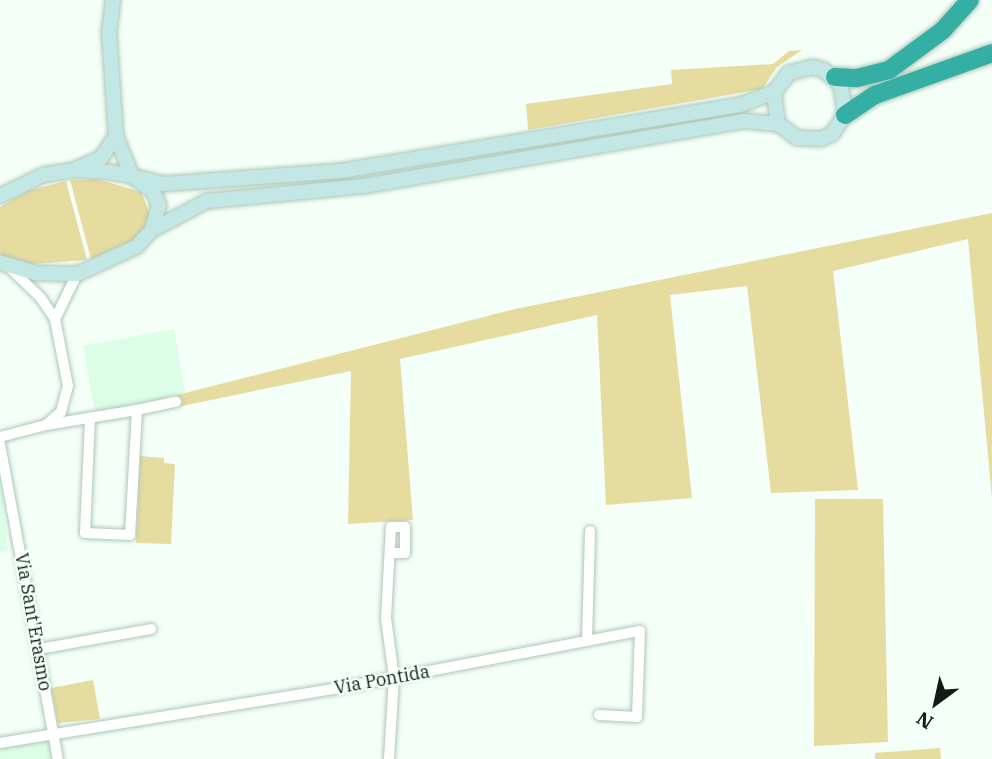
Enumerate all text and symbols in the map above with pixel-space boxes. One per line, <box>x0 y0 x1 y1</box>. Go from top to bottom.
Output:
street label: Via Sant'Erasmo <box>10 551 56 693</box>
street label: Via Pontida <box>333 661 431 699</box>
north arrow <box>901 668 971 738</box>
text: N <box>912 706 937 735</box>

